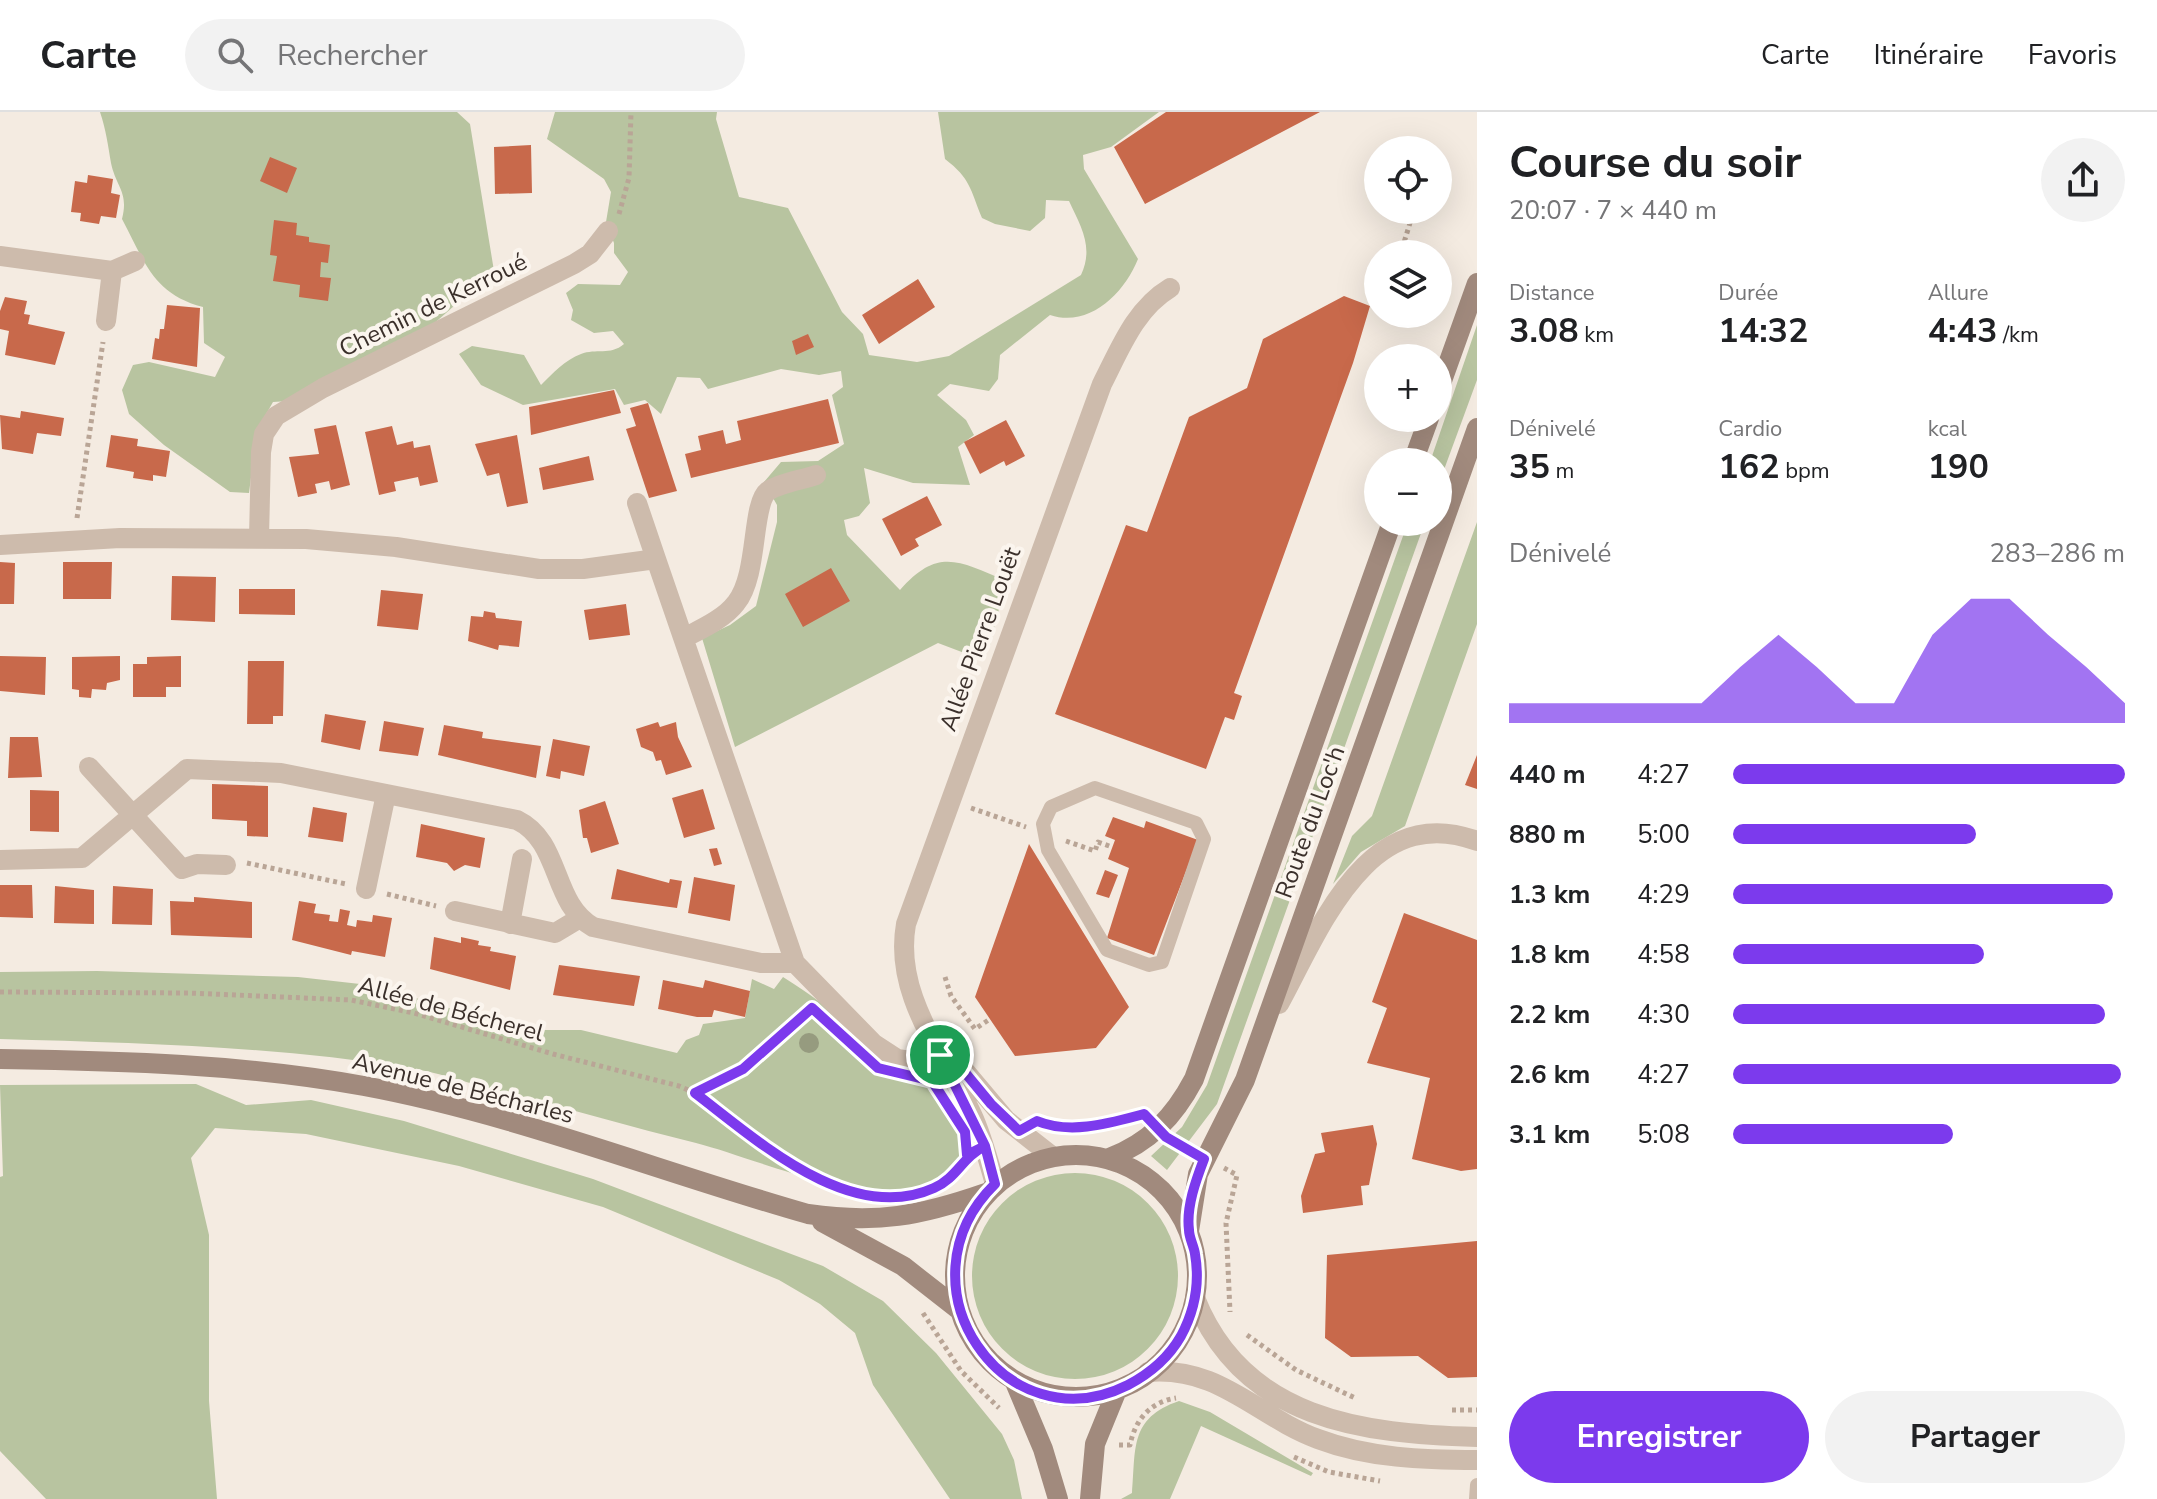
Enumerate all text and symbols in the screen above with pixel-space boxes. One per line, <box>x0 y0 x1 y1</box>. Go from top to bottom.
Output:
search box <box>185 19 745 91</box>
text: Carte <box>40 30 137 81</box>
icon: search <box>213 33 257 77</box>
text: Rechercher <box>277 35 428 76</box>
text: Carte <box>1761 36 1830 74</box>
text: Itinéraire <box>1874 36 1984 74</box>
text: Favoris <box>2028 36 2117 74</box>
text: Course du soir <box>1509 133 1801 193</box>
map controls <box>1364 136 1452 536</box>
button: locate <box>1364 136 1452 224</box>
button: share <box>2041 138 2125 222</box>
text: 20:07 · 7 × 440 m <box>1509 193 1717 228</box>
button: layers <box>1364 240 1452 328</box>
street label: Chemin de Kerroué <box>334 246 532 364</box>
text: Distance <box>1509 278 1594 308</box>
text: Durée <box>1718 278 1778 308</box>
text: Allure <box>1928 278 1989 308</box>
text: 3.08 <box>1509 308 1579 354</box>
text: 14:32 <box>1718 308 1808 354</box>
text: 4:43 <box>1928 308 1997 354</box>
text: km <box>1579 320 1614 350</box>
text: /km <box>1997 320 2039 350</box>
button: + <box>1364 344 1452 432</box>
text: Dénivelé <box>1509 414 1596 444</box>
text: Cardio <box>1718 414 1782 444</box>
text: kcal <box>1928 414 1967 444</box>
text: 35 <box>1509 444 1550 490</box>
text: 162 <box>1718 444 1780 490</box>
text: 190 <box>1928 444 1989 490</box>
button: − <box>1364 448 1452 536</box>
text: m <box>1550 456 1574 486</box>
text: bpm <box>1780 456 1830 486</box>
text: Dénivelé <box>1509 536 1611 571</box>
text: 283–286 m <box>1989 536 2125 571</box>
street label: Allée Pierre Louët <box>932 542 1028 735</box>
street label: Route du Loc'h <box>1268 741 1352 903</box>
text: 440 m <box>1509 757 1586 792</box>
text: 4:27 <box>1637 757 1690 792</box>
text: 880 m <box>1509 817 1586 852</box>
text: 5:00 <box>1637 817 1690 852</box>
text: 1.3 km <box>1509 877 1590 912</box>
text: 4:29 <box>1637 877 1690 912</box>
text: 1.8 km <box>1509 937 1590 972</box>
text: 4:58 <box>1637 937 1690 972</box>
street label: Allée de Bécherel <box>355 969 547 1049</box>
text: 2.2 km <box>1509 997 1590 1032</box>
text: 4:30 <box>1637 997 1690 1032</box>
pin <box>906 1021 974 1089</box>
icon: arrive <box>918 1033 962 1077</box>
street label: Avenue de Bécharles <box>349 1045 577 1131</box>
text: 2.6 km <box>1509 1057 1590 1092</box>
text: 4:27 <box>1637 1057 1690 1092</box>
text: 3.1 km <box>1509 1117 1590 1152</box>
text: 5:08 <box>1637 1117 1690 1152</box>
button: Enregistrer <box>1509 1391 1809 1483</box>
button: Partager <box>1825 1391 2125 1483</box>

